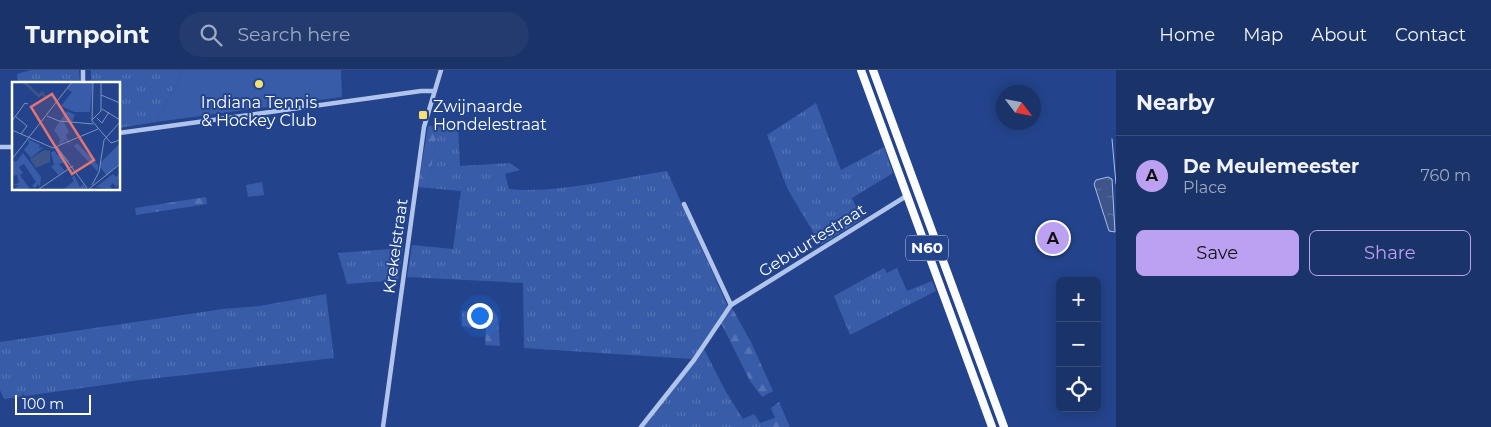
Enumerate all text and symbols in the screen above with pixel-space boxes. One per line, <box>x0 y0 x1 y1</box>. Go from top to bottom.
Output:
search box <box>179 12 529 57</box>
text: Turnpoint <box>25 20 149 49</box>
icon: search <box>197 21 225 49</box>
text: Search here <box>237 23 350 46</box>
text: Home <box>1159 24 1215 46</box>
text: Map <box>1243 24 1283 46</box>
text: About <box>1311 24 1367 46</box>
text: Contact <box>1395 24 1466 46</box>
marker: Indiana Tennis & Hockey Club <box>253 78 265 90</box>
inset map <box>12 82 120 190</box>
north arrow <box>996 85 1041 130</box>
text: Nearby <box>1136 90 1215 115</box>
place label: Indiana Tennis & Hockey Club <box>201 93 317 130</box>
place label: Zwijnaarde Hondelestraat <box>433 97 547 134</box>
marker: Zwijnaarde Hondelestraat <box>417 109 429 121</box>
text: De Meulemeester <box>1183 155 1359 178</box>
text: A <box>1146 166 1158 185</box>
text: 760 m <box>1420 166 1471 185</box>
text: Place <box>1183 178 1227 197</box>
street label: Krekelstraat <box>379 197 412 295</box>
street label: Gebuurtestraat <box>755 200 870 281</box>
pin: A <box>1037 219 1069 257</box>
button: Save <box>1136 230 1299 276</box>
button: Share <box>1309 230 1471 276</box>
road number: N60 <box>906 236 948 260</box>
map controls <box>1056 277 1101 412</box>
button: + <box>1056 277 1101 322</box>
your location <box>467 303 493 329</box>
button: − <box>1056 322 1101 367</box>
button: locate <box>1056 367 1101 412</box>
scale bar <box>15 392 91 415</box>
text: 100 m <box>22 395 64 413</box>

